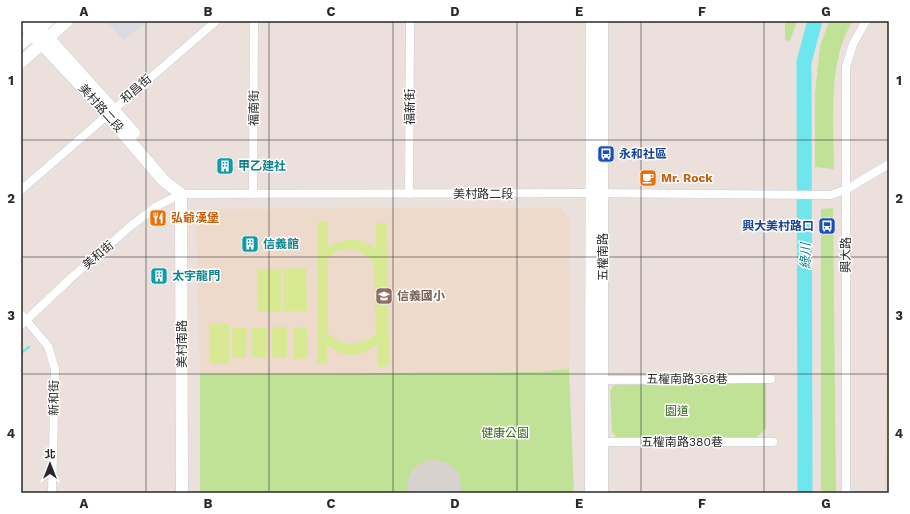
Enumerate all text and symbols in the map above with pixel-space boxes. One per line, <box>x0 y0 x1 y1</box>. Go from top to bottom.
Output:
text: A <box>80 4 89 19</box>
text: B <box>204 4 213 19</box>
text: C <box>327 4 336 19</box>
text: D <box>450 4 460 19</box>
text: E <box>575 4 583 19</box>
text: F <box>698 4 706 19</box>
text: G <box>821 4 831 19</box>
street label: 和昌街 <box>118 72 154 106</box>
text: 1 <box>8 73 14 88</box>
text: 1 <box>896 73 902 88</box>
street label: 美村路二段 <box>76 81 126 135</box>
street label: 福新街 <box>403 89 417 125</box>
street label: 福南街 <box>247 90 261 126</box>
bus stop icon: 永和社區 <box>596 144 616 164</box>
place label: 永和社區 <box>619 147 667 161</box>
building icon: 甲乙建社 <box>215 156 235 176</box>
place label: 甲乙建社 <box>238 159 286 173</box>
cafe icon: Mr. Rock <box>638 168 658 188</box>
place label: Mr. Rock <box>661 171 713 185</box>
street label: 美村路二段 <box>453 187 513 201</box>
text: 2 <box>7 191 15 206</box>
text: 2 <box>895 191 903 206</box>
restaurant icon: 弘爺漢堡 <box>148 208 168 228</box>
place label: 弘爺漢堡 <box>171 211 219 225</box>
bus stop icon: 興大美村路口 <box>817 216 837 236</box>
place label: 興大美村路口 <box>742 219 814 233</box>
street label: 五權南路 <box>596 233 610 281</box>
building icon: 信義館 <box>240 234 260 254</box>
place label: 信義館 <box>263 237 299 251</box>
street label: 興大路 <box>839 237 853 273</box>
street label: 美和街 <box>80 238 116 272</box>
water label: 綠川 <box>798 241 813 269</box>
building icon: 太宇龍門 <box>149 266 169 286</box>
place label: 太宇龍門 <box>172 269 220 283</box>
school or university icon: 信義國小 <box>374 286 394 306</box>
place label: 信義國小 <box>397 289 445 303</box>
text: 3 <box>7 308 15 323</box>
text: 3 <box>895 308 903 323</box>
street label: 美村南路 <box>175 320 189 368</box>
street label: 五權南路368巷 <box>646 372 728 386</box>
street label: 新和街 <box>47 380 61 416</box>
park label: 園道 <box>665 404 689 418</box>
text: 4 <box>7 426 16 441</box>
park label: 健康公園 <box>481 426 529 440</box>
text: 4 <box>895 426 904 441</box>
street label: 五權南路380巷 <box>641 435 723 449</box>
north arrow <box>30 444 70 484</box>
text: 北 <box>45 448 56 461</box>
text: A <box>80 496 89 511</box>
text: B <box>204 496 213 511</box>
text: C <box>327 496 336 511</box>
text: D <box>450 496 460 511</box>
text: E <box>575 496 583 511</box>
text: F <box>698 496 706 511</box>
text: G <box>821 496 831 511</box>

